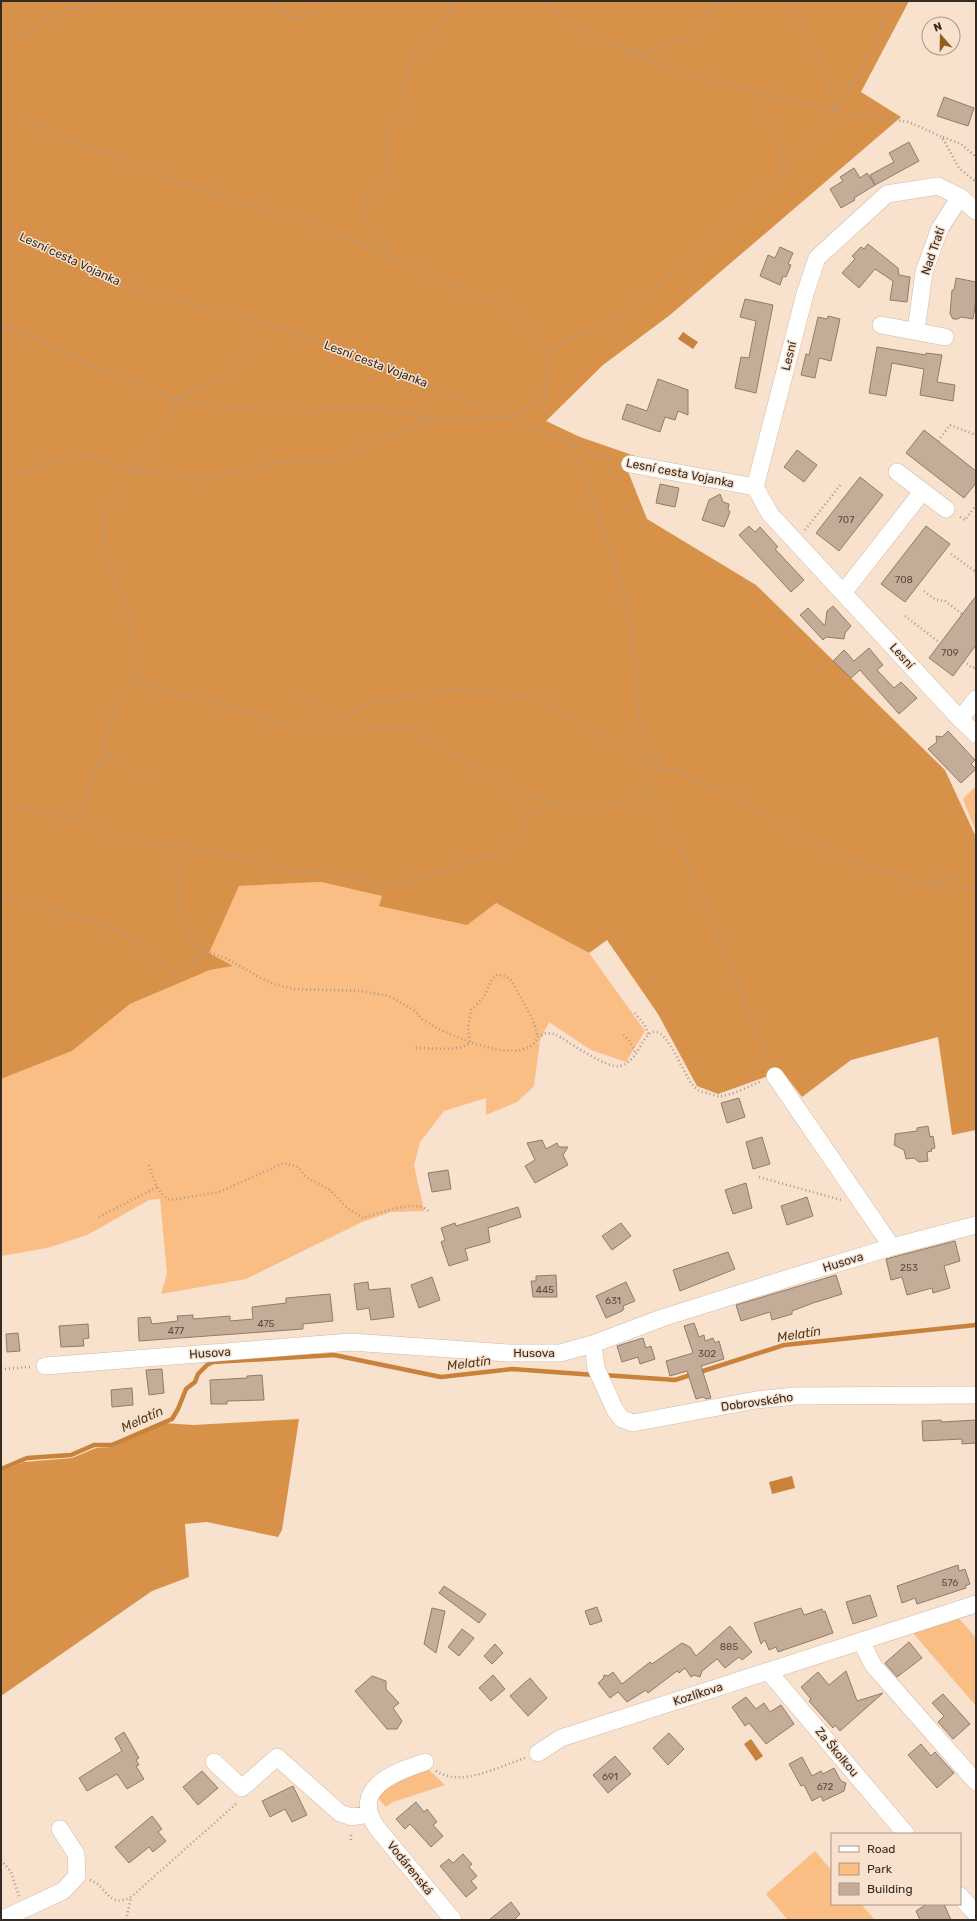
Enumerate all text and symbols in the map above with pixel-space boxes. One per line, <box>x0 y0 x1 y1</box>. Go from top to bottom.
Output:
north arrow <box>921 16 961 56</box>
text: N <box>932 20 944 35</box>
street label: Nad Tratí <box>918 224 948 277</box>
street label: Lesní cesta Vojanka <box>17 229 123 289</box>
street label: Lesní cesta Vojanka <box>322 338 430 390</box>
street label: Lesní <box>779 339 800 372</box>
street label: Lesní cesta Vojanka <box>625 456 735 490</box>
house number: 707 <box>838 514 854 526</box>
house number: 708 <box>895 574 913 586</box>
street label: Lesní <box>887 640 918 673</box>
house number: 709 <box>941 647 959 659</box>
street label: Husova <box>821 1249 865 1275</box>
house number: 253 <box>900 1262 918 1274</box>
house number: 445 <box>536 1284 554 1296</box>
house number: 631 <box>605 1295 621 1307</box>
house number: 475 <box>257 1318 275 1330</box>
water label: Melatín <box>776 1323 822 1345</box>
house number: 477 <box>168 1325 184 1337</box>
street label: Husova <box>189 1345 231 1361</box>
street label: Husova <box>513 1346 555 1360</box>
house number: 302 <box>698 1348 716 1360</box>
water label: Melatín <box>446 1353 492 1373</box>
street label: Dobrovského <box>720 1390 794 1414</box>
water label: Melatín <box>119 1403 165 1435</box>
house number: 576 <box>942 1577 958 1589</box>
house number: 885 <box>720 1641 738 1653</box>
street label: Kozlíkova <box>671 1679 725 1709</box>
street label: Za Školkou <box>812 1725 862 1779</box>
house number: 691 <box>602 1771 618 1783</box>
house number: 672 <box>817 1781 833 1793</box>
legend <box>831 1833 961 1905</box>
street label: Vodárenská <box>384 1838 436 1898</box>
text: Road <box>867 1842 895 1856</box>
text: Park <box>867 1862 893 1876</box>
text: Building <box>867 1882 913 1896</box>

